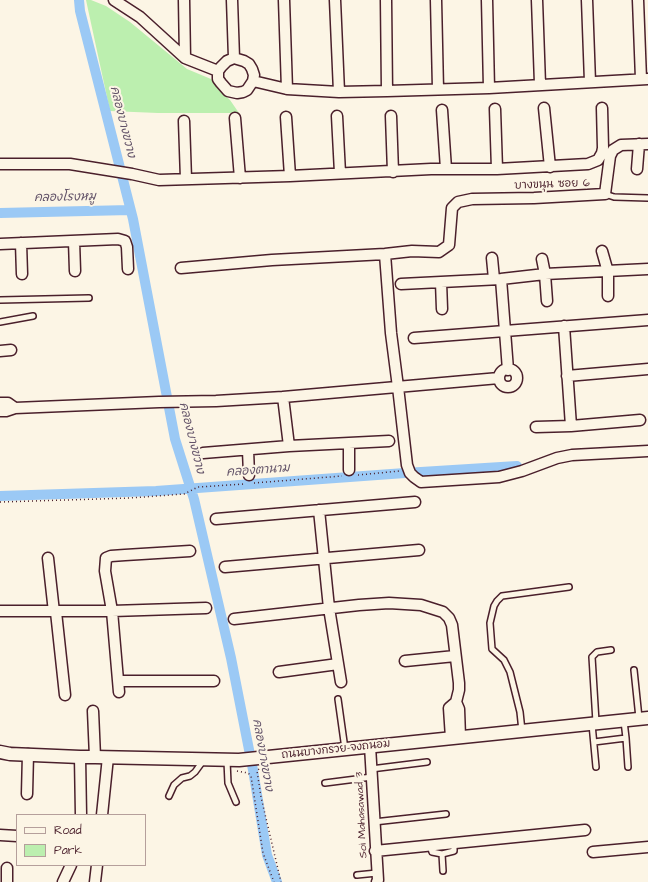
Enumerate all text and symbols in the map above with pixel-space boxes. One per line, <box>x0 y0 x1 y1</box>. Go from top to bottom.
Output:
water label: คลองบางขวาง <box>106 85 138 159</box>
street label: บางขนุน ซอย 6 <box>514 177 590 193</box>
water label: คลองโรงหมู <box>34 190 96 206</box>
water label: คลองบางขวาง <box>175 401 207 475</box>
water label: คลองตานาม <box>226 462 290 480</box>
water label: คลองบางขวาง <box>249 718 275 792</box>
street label: ถนนบางกรวย-จงถนอม <box>281 738 391 762</box>
street label: Soi Mahasawad 3 <box>353 772 371 858</box>
legend <box>16 814 146 866</box>
text: Road <box>54 822 82 839</box>
text: Park <box>54 842 82 859</box>

